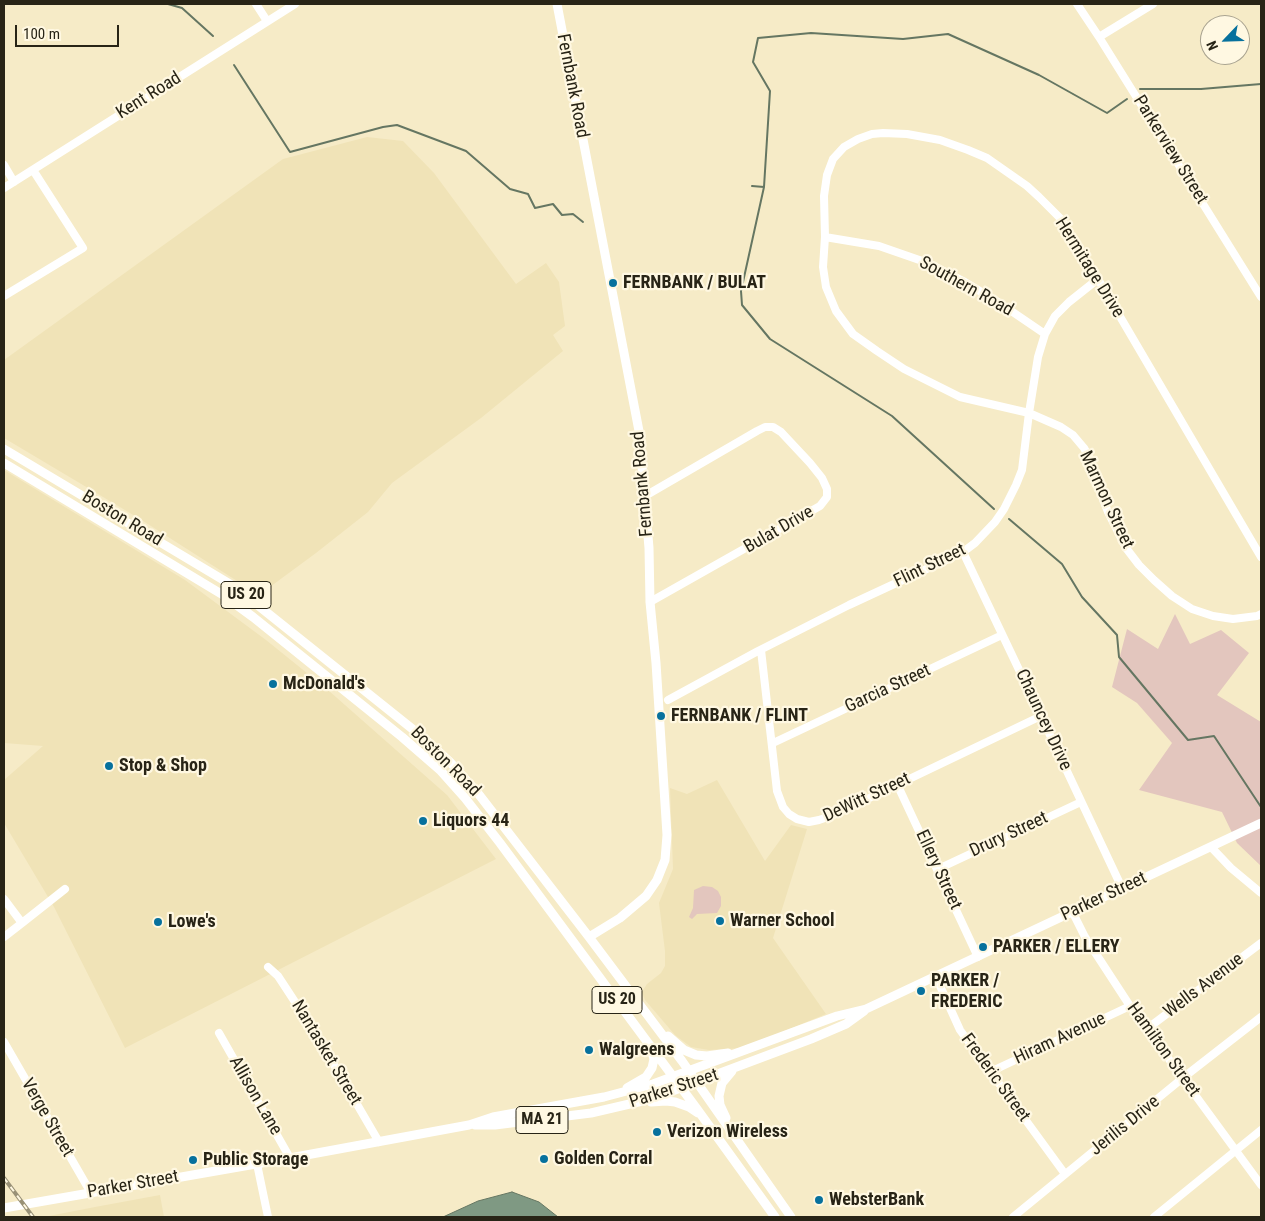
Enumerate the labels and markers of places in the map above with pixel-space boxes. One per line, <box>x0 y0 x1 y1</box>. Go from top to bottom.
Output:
place label: FERNBANK / BULAT <box>623 272 766 294</box>
marker: FERNBANK / BULAT <box>607 277 619 289</box>
place label: McDonald's <box>283 673 365 695</box>
marker: McDonald's <box>267 678 279 690</box>
place label: FERNBANK / FLINT <box>671 705 808 727</box>
marker: FERNBANK / FLINT <box>655 710 667 722</box>
place label: Stop & Shop <box>119 755 207 777</box>
marker: Stop & Shop <box>103 760 115 772</box>
place label: Liquors 44 <box>433 810 509 832</box>
marker: Liquors 44 <box>417 815 429 827</box>
place label: Warner School <box>730 910 835 932</box>
place label: Lowe's <box>168 911 216 933</box>
marker: Warner School <box>714 915 726 927</box>
marker: Lowe's <box>152 916 164 928</box>
place label: PARKER / ELLERY <box>993 936 1120 958</box>
marker: PARKER / ELLERY <box>977 941 989 953</box>
place label: PARKER / FREDERIC <box>931 970 1002 1012</box>
marker: PARKER / FREDERIC <box>915 985 927 997</box>
place label: Walgreens <box>599 1039 674 1061</box>
marker: Walgreens <box>583 1044 595 1056</box>
place label: Verizon Wireless <box>667 1121 788 1143</box>
marker: Verizon Wireless <box>651 1126 663 1138</box>
place label: Golden Corral <box>554 1148 652 1170</box>
place label: Public Storage <box>203 1149 308 1171</box>
marker: Golden Corral <box>538 1153 550 1165</box>
marker: Public Storage <box>187 1154 199 1166</box>
place label: WebsterBank <box>829 1189 924 1211</box>
marker: WebsterBank <box>813 1194 825 1206</box>

